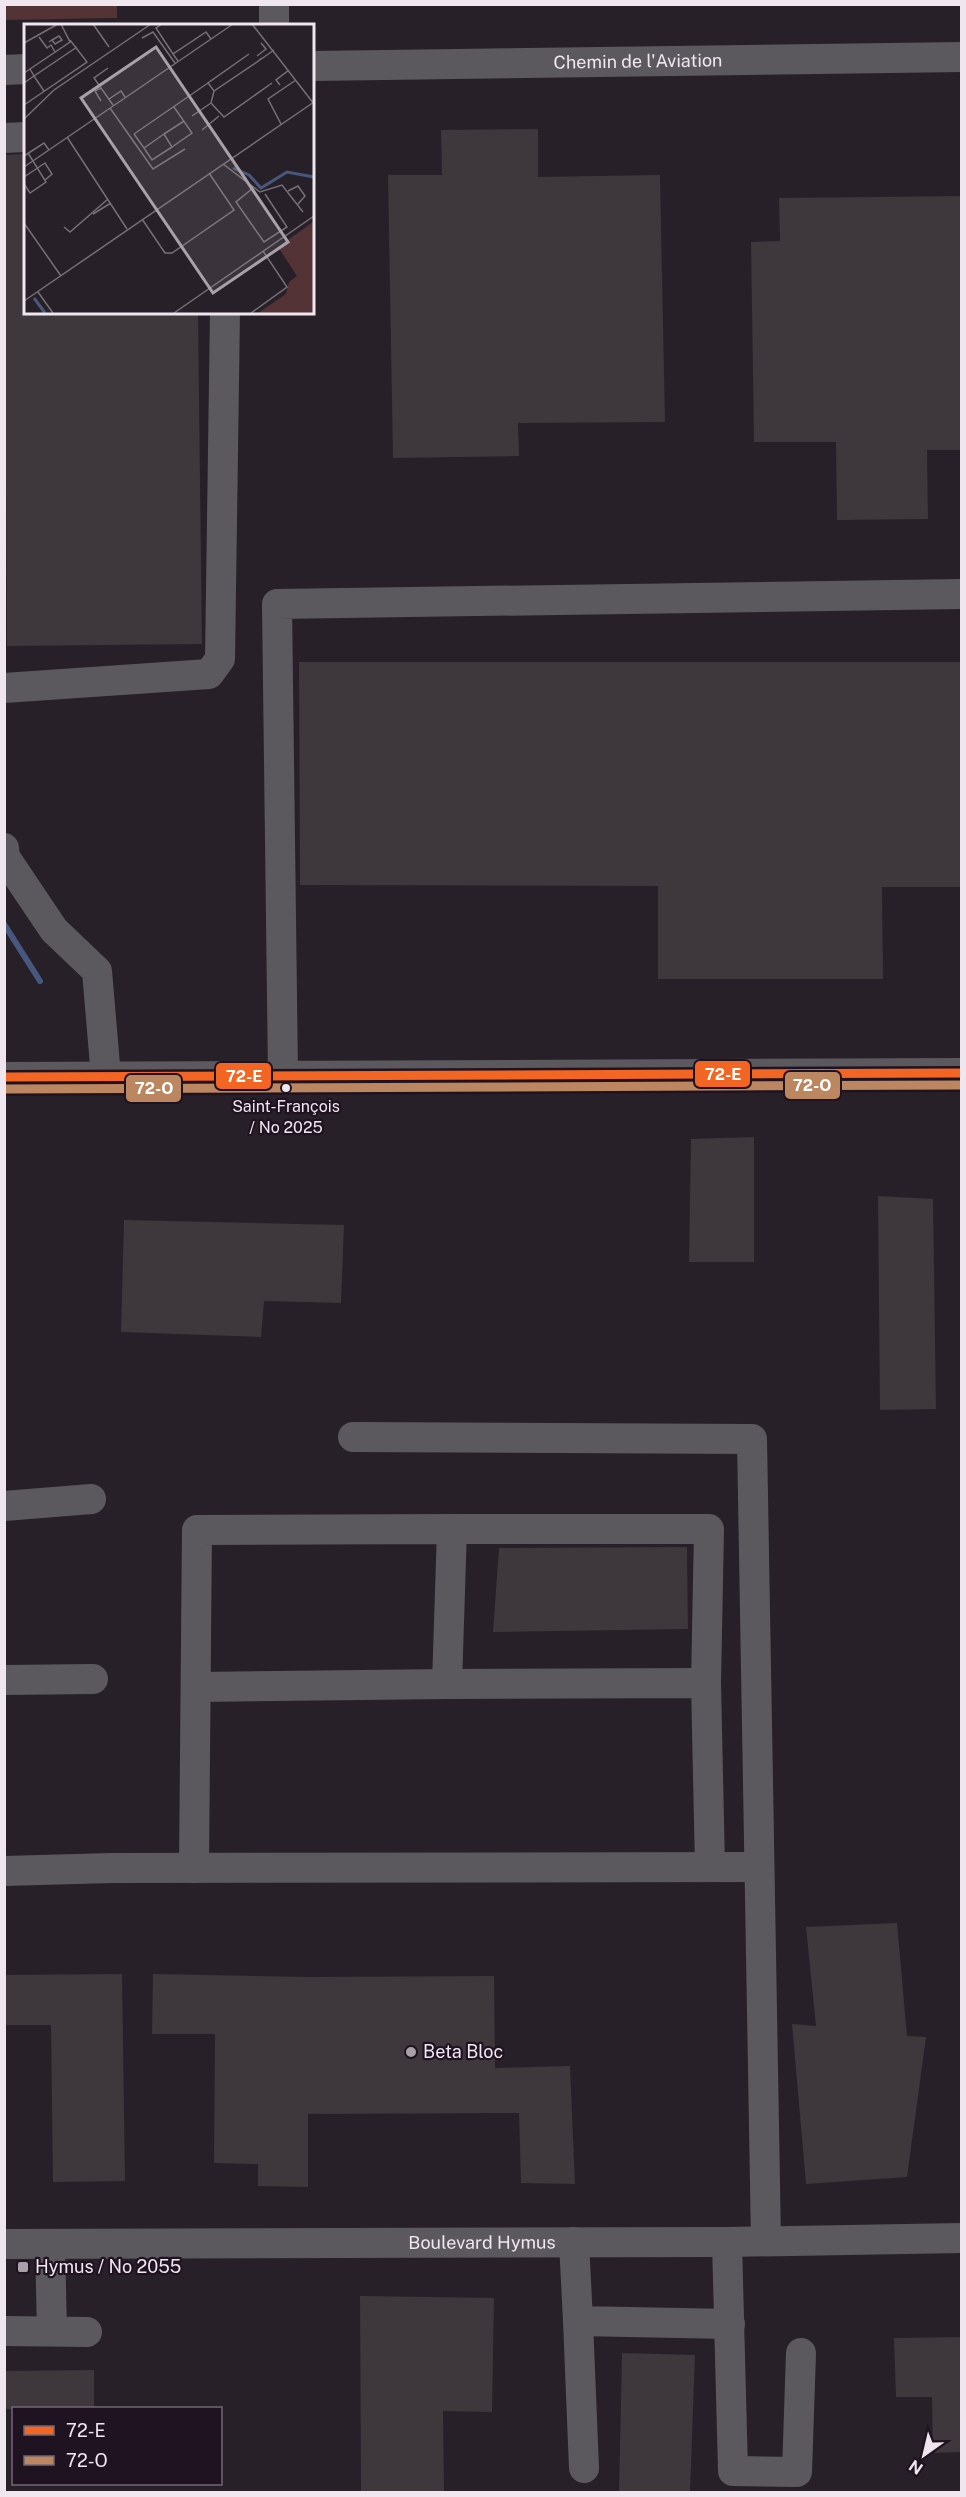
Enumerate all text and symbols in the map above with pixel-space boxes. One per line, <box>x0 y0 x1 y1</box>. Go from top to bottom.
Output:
inset map <box>24 24 314 314</box>
street label: Chemin de l'Aviation <box>553 49 723 73</box>
line badge: 72-E <box>694 1060 751 1088</box>
line badge: 72-E <box>215 1062 272 1090</box>
text: 72-E <box>705 1065 741 1084</box>
text: 72-E <box>226 1067 262 1086</box>
line badge: 72-O <box>784 1071 841 1100</box>
line badge: 72-O <box>125 1074 182 1103</box>
text: 72-O <box>793 1076 831 1095</box>
text: 72-O <box>135 1079 173 1098</box>
marker: Saint-François / No 2025 <box>280 1082 292 1094</box>
place label: Saint-François / No 2025 <box>232 1097 340 1137</box>
place label: Beta Bloc <box>423 2041 503 2062</box>
marker: Beta Bloc <box>404 2045 418 2059</box>
street label: Boulevard Hymus <box>408 2231 556 2253</box>
place label: Hymus / No 2055 <box>35 2256 181 2277</box>
marker: Hymus / No 2055 <box>16 2260 30 2274</box>
legend <box>12 2407 222 2485</box>
text: 72-E <box>66 2420 106 2441</box>
north arrow <box>894 2425 954 2485</box>
text: 72-O <box>66 2450 108 2471</box>
text: N <box>905 2456 926 2478</box>

